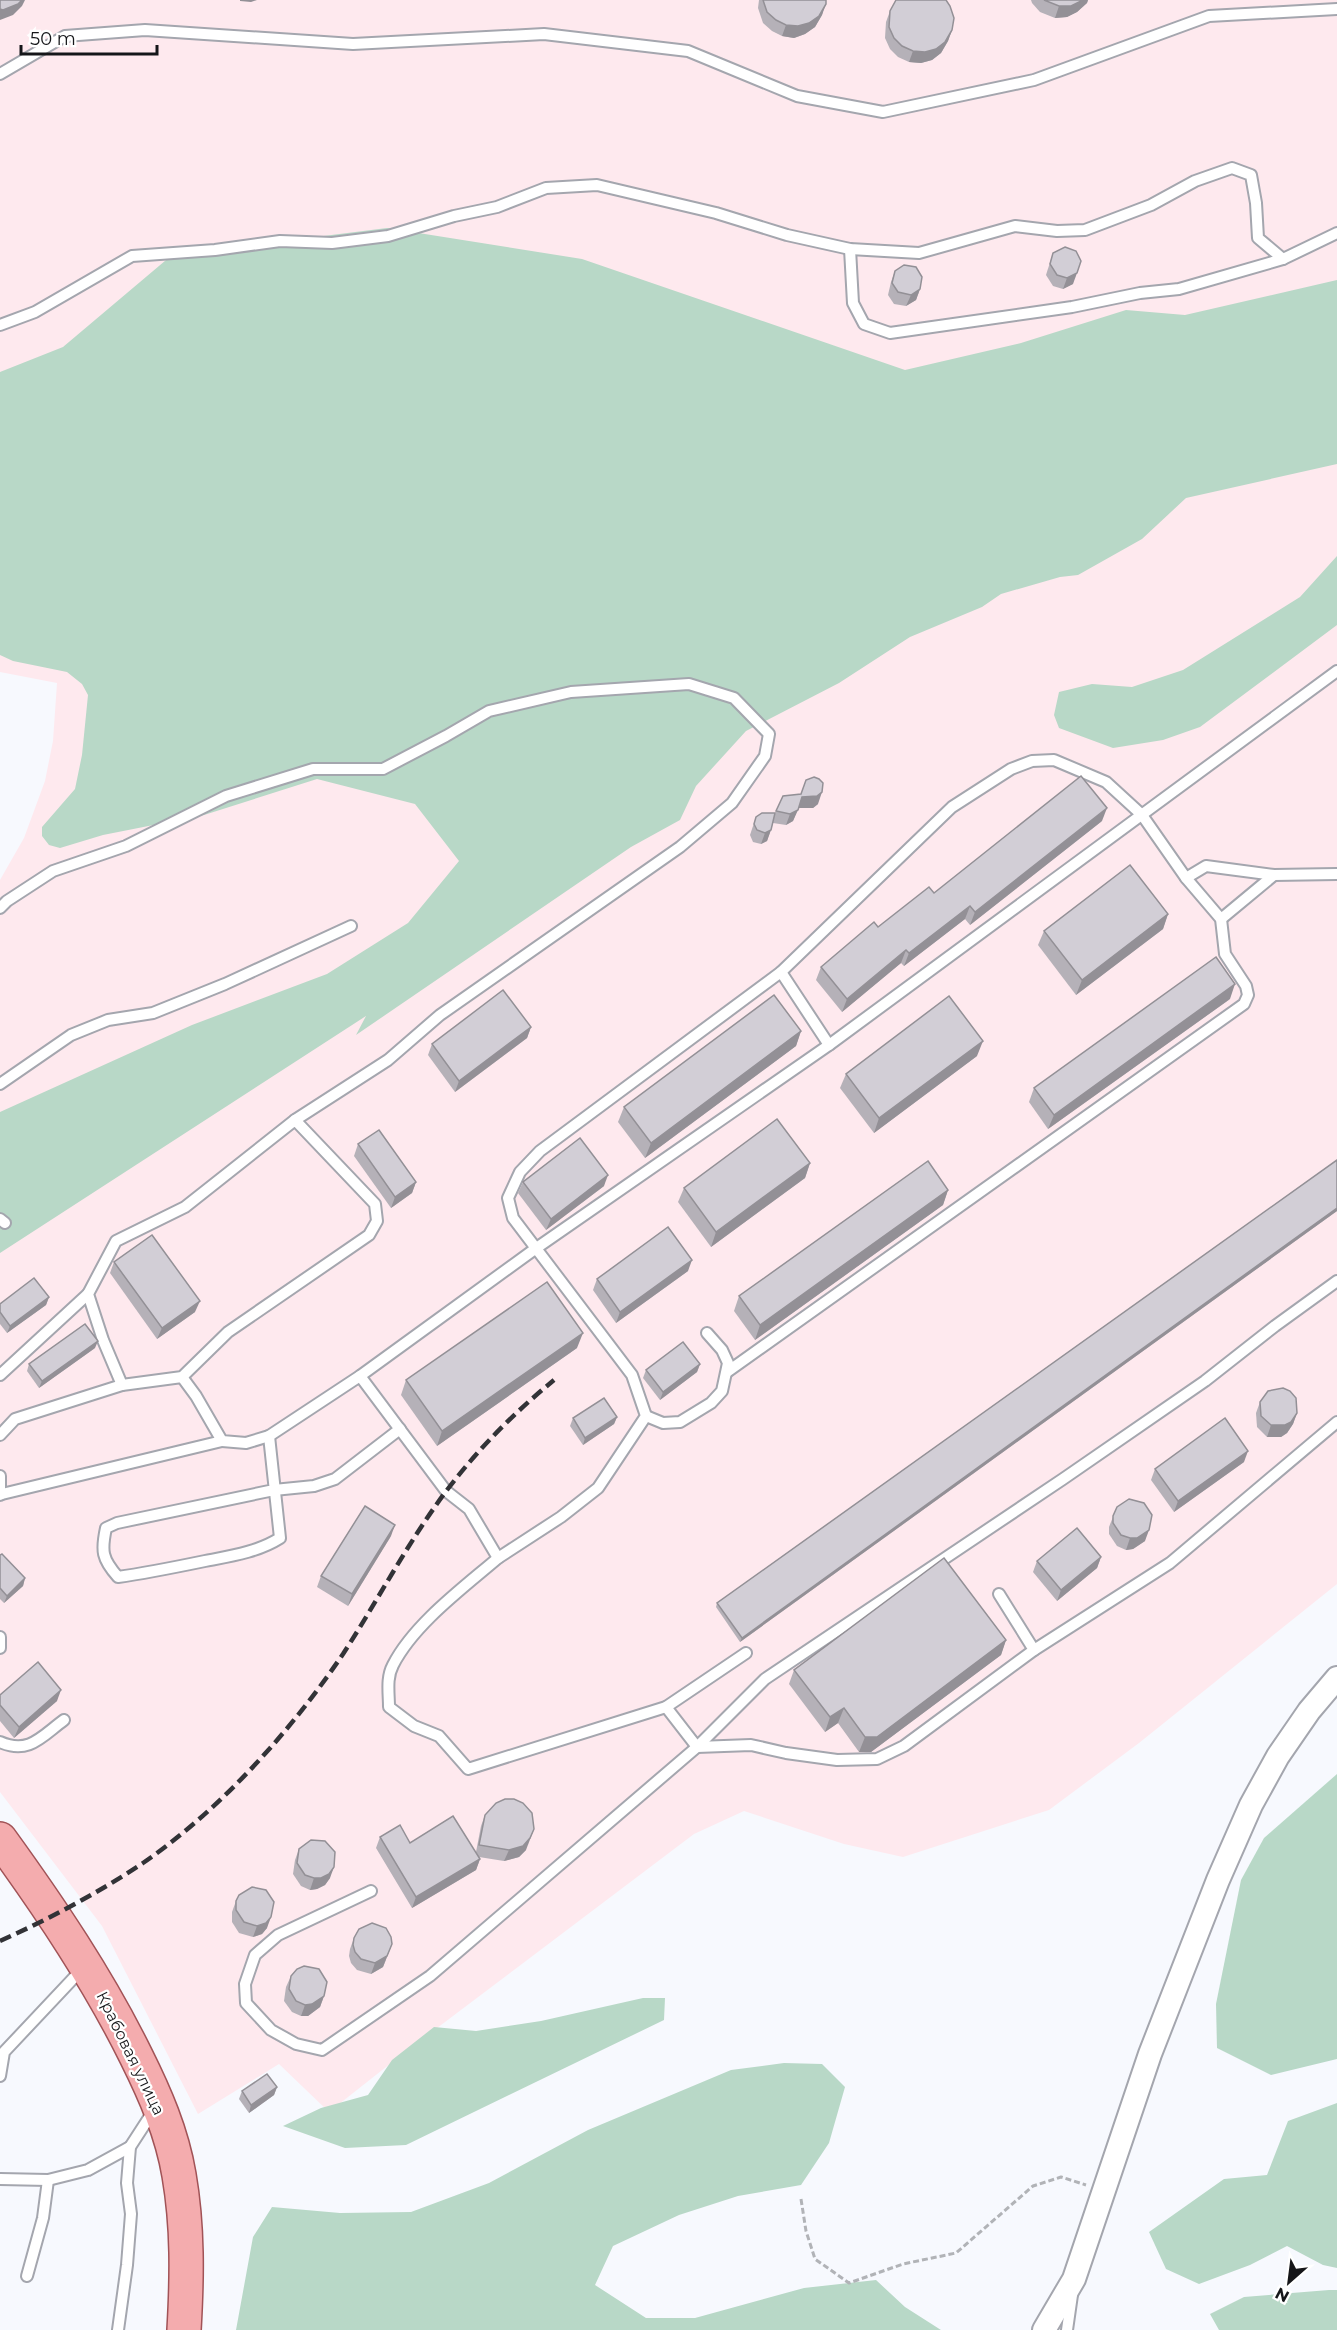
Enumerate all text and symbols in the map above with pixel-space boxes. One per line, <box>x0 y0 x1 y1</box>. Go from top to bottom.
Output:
scale bar <box>21 18 158 56</box>
text: 50 m <box>30 28 76 50</box>
street label: Крабовая улица <box>92 1988 169 2118</box>
north arrow <box>1259 2252 1319 2312</box>
text: N <box>1272 2283 1292 2306</box>

